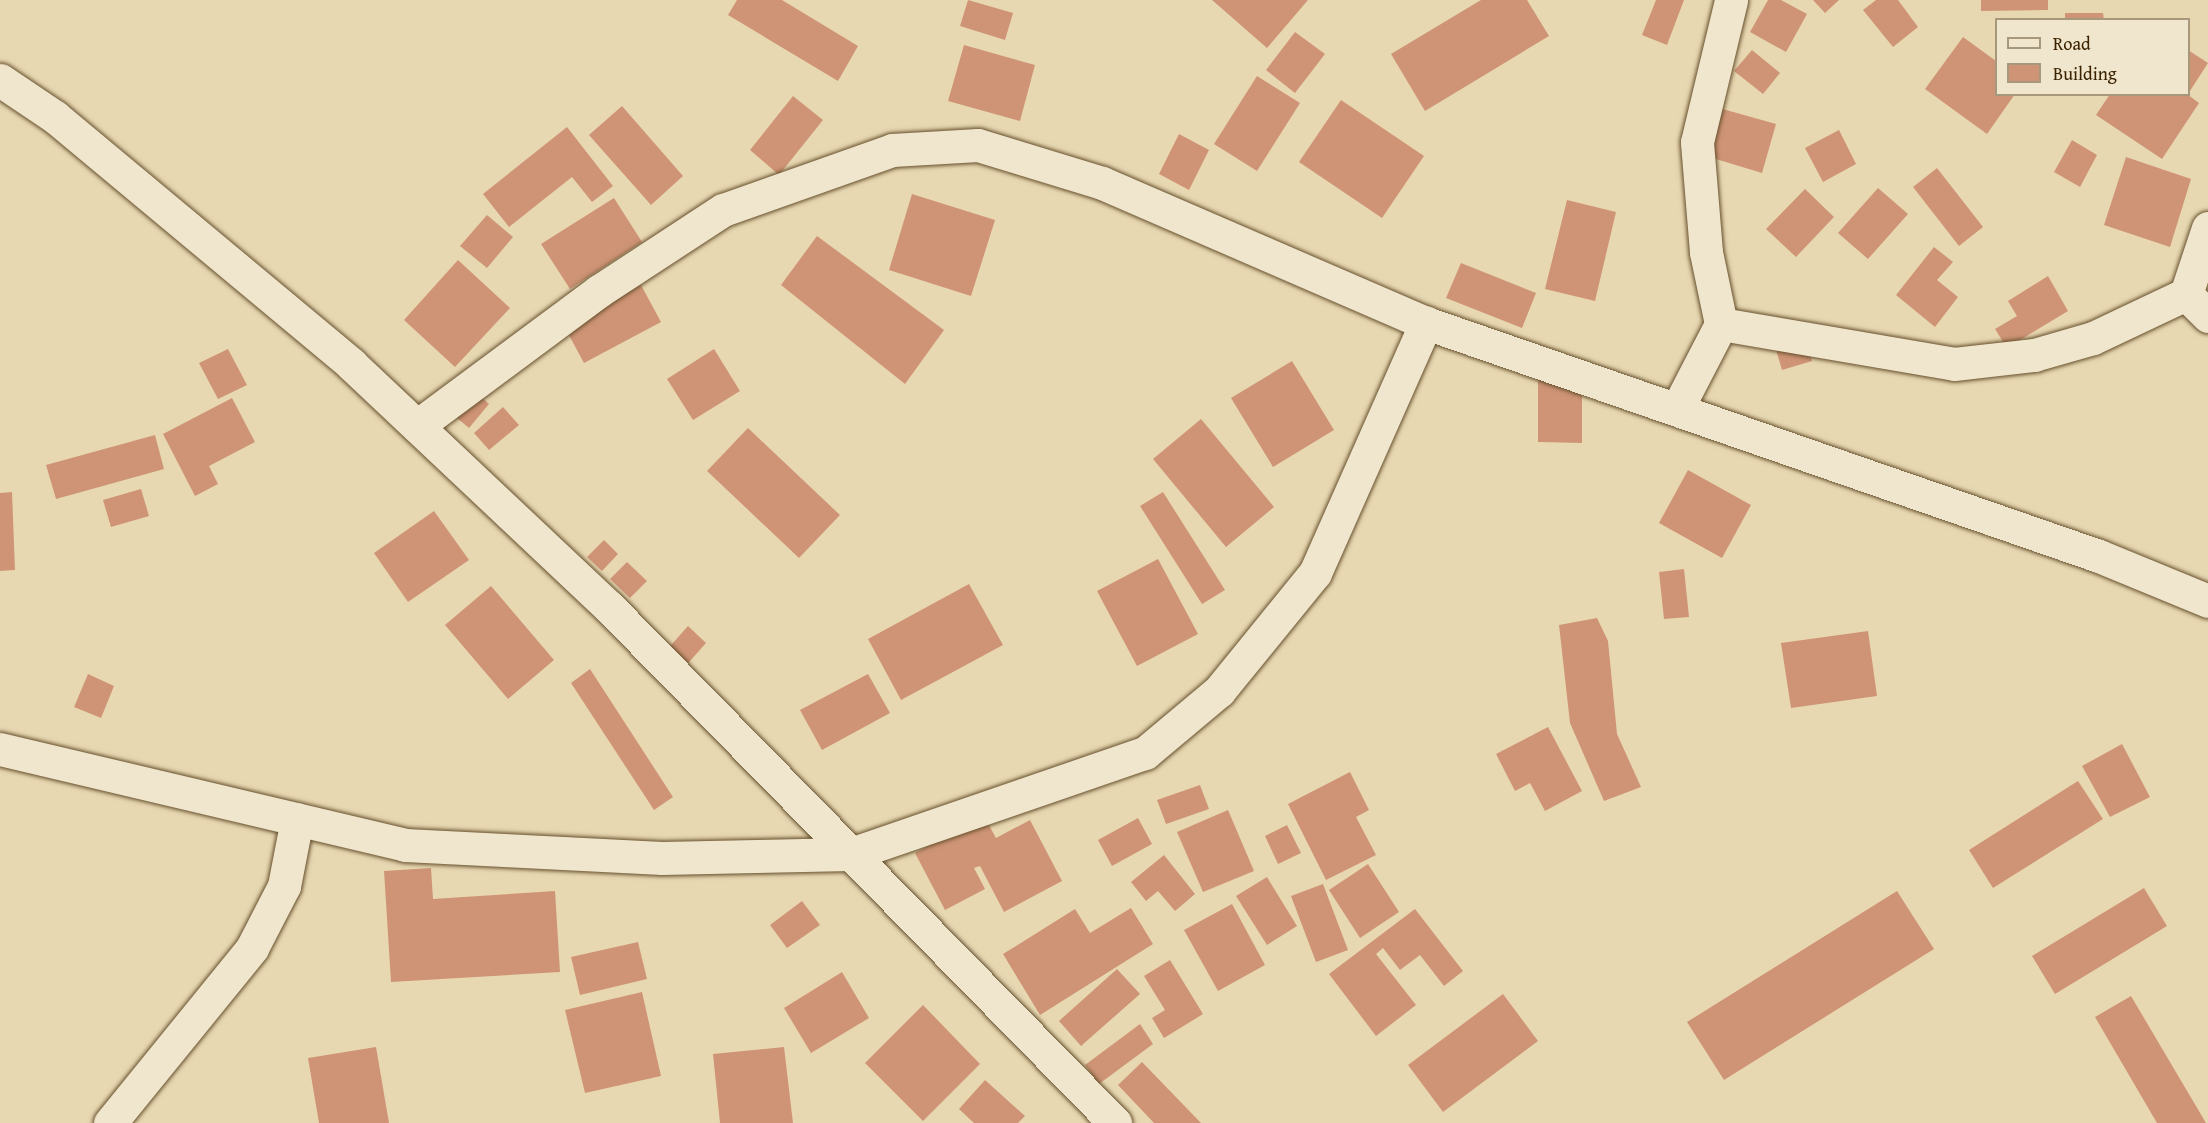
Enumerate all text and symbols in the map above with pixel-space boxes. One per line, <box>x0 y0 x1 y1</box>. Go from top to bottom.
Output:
legend <box>1995 18 2190 96</box>
text: Road <box>2053 30 2091 57</box>
text: Building <box>2053 60 2117 87</box>

